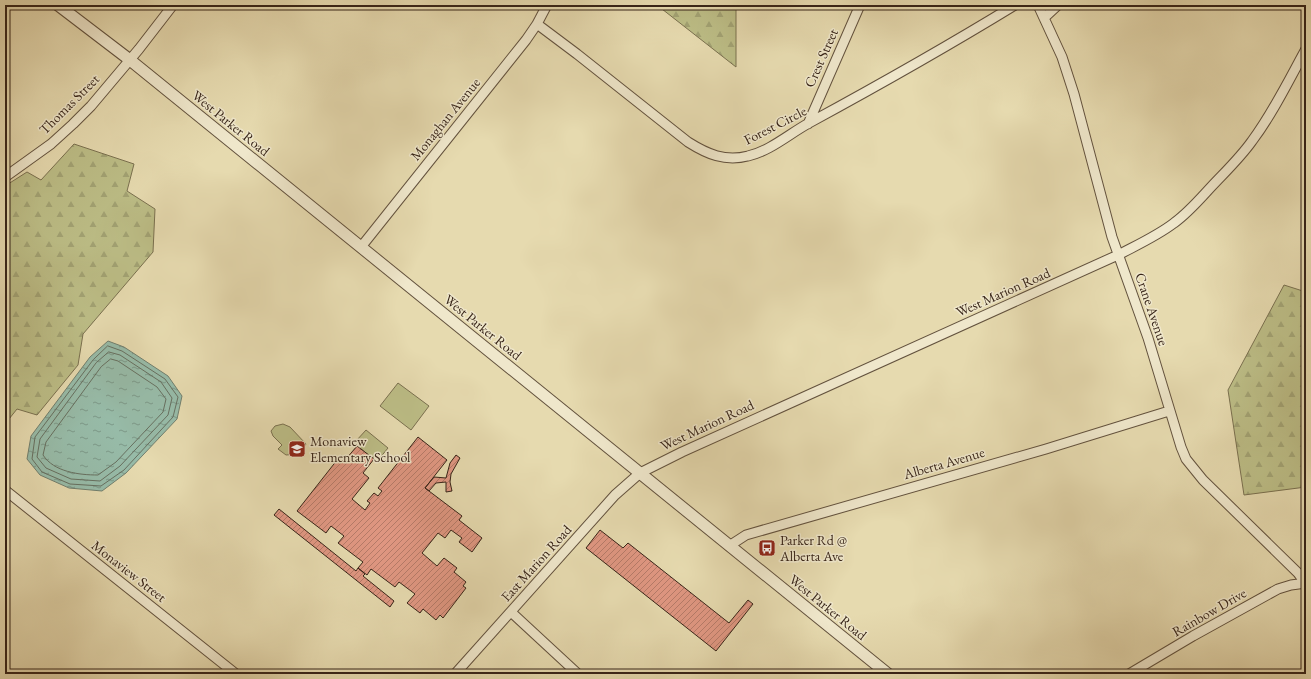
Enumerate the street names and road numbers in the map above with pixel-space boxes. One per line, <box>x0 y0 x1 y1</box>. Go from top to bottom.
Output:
street label: Crest Street <box>800 25 842 90</box>
street label: Thomas Street <box>35 70 103 138</box>
street label: Monaghan Avenue <box>406 73 484 164</box>
street label: West Parker Road <box>189 86 274 160</box>
street label: Forest Circle <box>741 101 810 148</box>
street label: West Marion Road <box>953 263 1054 321</box>
street label: Crane Avenue <box>1131 270 1173 348</box>
street label: West Parker Road <box>441 290 526 364</box>
street label: West Marion Road <box>657 395 757 455</box>
street label: Alberta Avenue <box>900 443 987 483</box>
street label: East Marion Road <box>497 520 576 605</box>
street label: Monaview Street <box>88 536 171 606</box>
street label: West Parker Road <box>786 570 871 644</box>
street label: Rainbow Drive <box>1169 583 1250 640</box>

